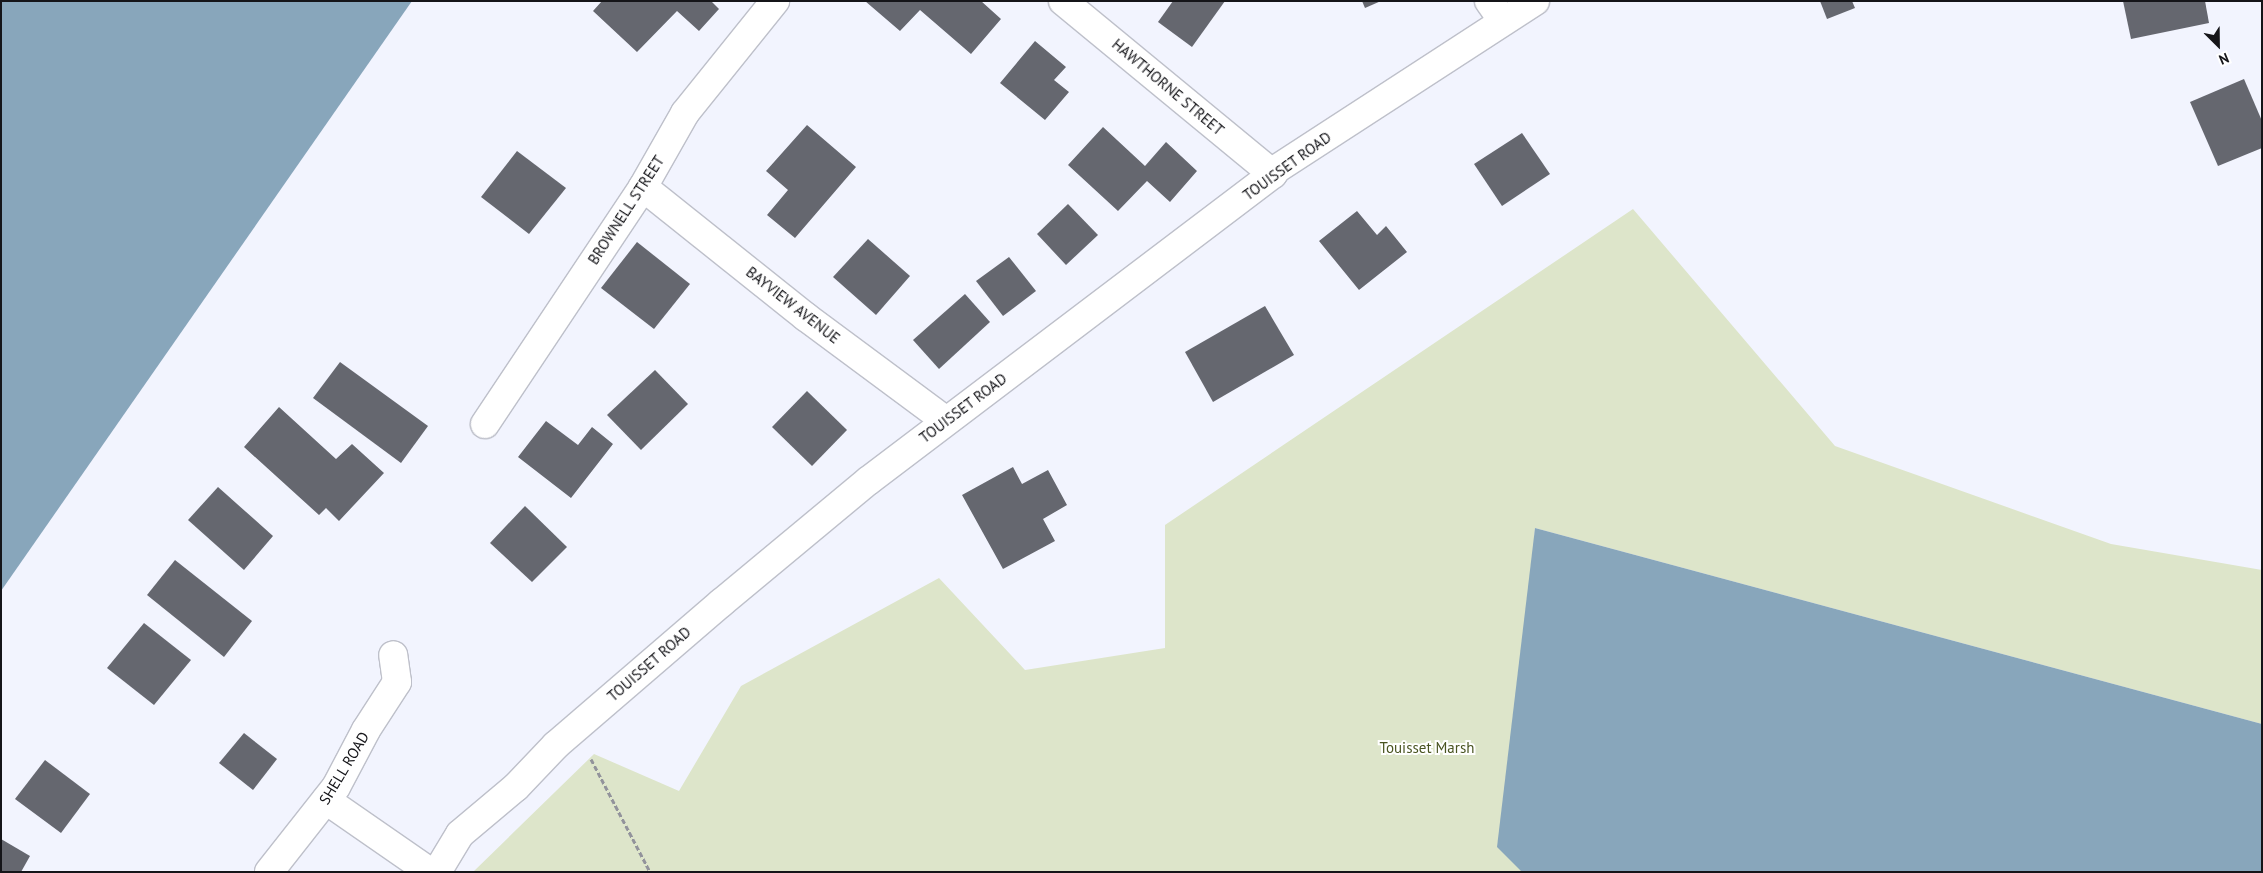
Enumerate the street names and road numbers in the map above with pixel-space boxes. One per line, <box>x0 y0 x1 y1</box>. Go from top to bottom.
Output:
street label: HAWTHORNE STREET <box>1109 35 1227 139</box>
street label: TOUISSET ROAD <box>1239 128 1335 204</box>
street label: BROWNELL STREET <box>584 152 668 268</box>
street label: BAYVIEW AVENUE <box>742 263 844 347</box>
street label: TOUISSET ROAD <box>916 369 1010 447</box>
street label: TOUISSET ROAD <box>603 623 695 705</box>
street label: SHELL ROAD <box>315 728 373 808</box>

